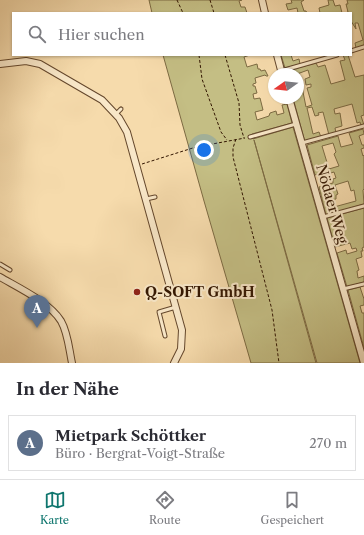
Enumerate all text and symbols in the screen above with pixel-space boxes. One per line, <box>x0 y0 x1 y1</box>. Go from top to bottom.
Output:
search box <box>12 12 352 56</box>
icon: search <box>26 23 48 45</box>
text: Hier suchen <box>58 25 145 44</box>
north arrow <box>268 68 304 104</box>
your location <box>194 140 214 160</box>
street label: Nödaer Weg <box>312 162 352 246</box>
place label: Q-SOFT GmbH <box>145 283 255 301</box>
marker: Q-SOFT GmbH <box>132 287 142 297</box>
pin: A <box>24 295 50 328</box>
text: In der Nähe <box>16 379 119 399</box>
text: Mietpark Schöttker <box>55 426 206 445</box>
text: A <box>25 435 35 451</box>
text: 270 m <box>309 435 347 451</box>
text: Büro · Bergrat-Voigt-Straße <box>55 445 225 461</box>
tab: Karte <box>40 489 69 527</box>
tab: Route <box>149 489 181 527</box>
tab: Gespeichert <box>261 489 324 527</box>

